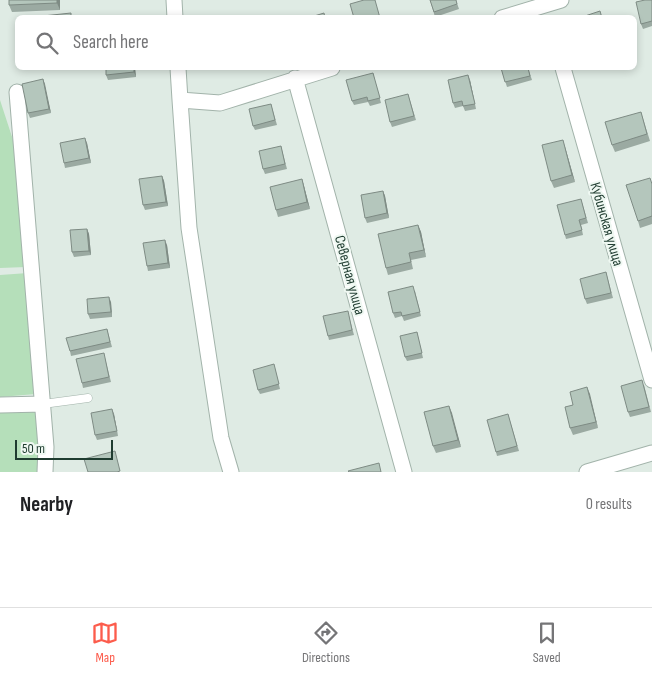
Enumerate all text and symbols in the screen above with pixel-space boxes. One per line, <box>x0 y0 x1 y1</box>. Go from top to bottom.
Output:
search box <box>15 15 637 70</box>
icon: search <box>33 29 61 57</box>
text: Search here <box>73 31 149 54</box>
street label: Кубинская улица <box>586 180 628 268</box>
street label: Северная улица <box>330 233 369 317</box>
scale bar <box>15 437 112 460</box>
text: 50 m <box>22 440 45 457</box>
text: Nearby <box>20 492 73 517</box>
text: 0 results <box>586 495 632 514</box>
tab: Map <box>91 619 119 666</box>
tab: Directions <box>302 619 350 666</box>
tab: Saved <box>533 619 561 666</box>

